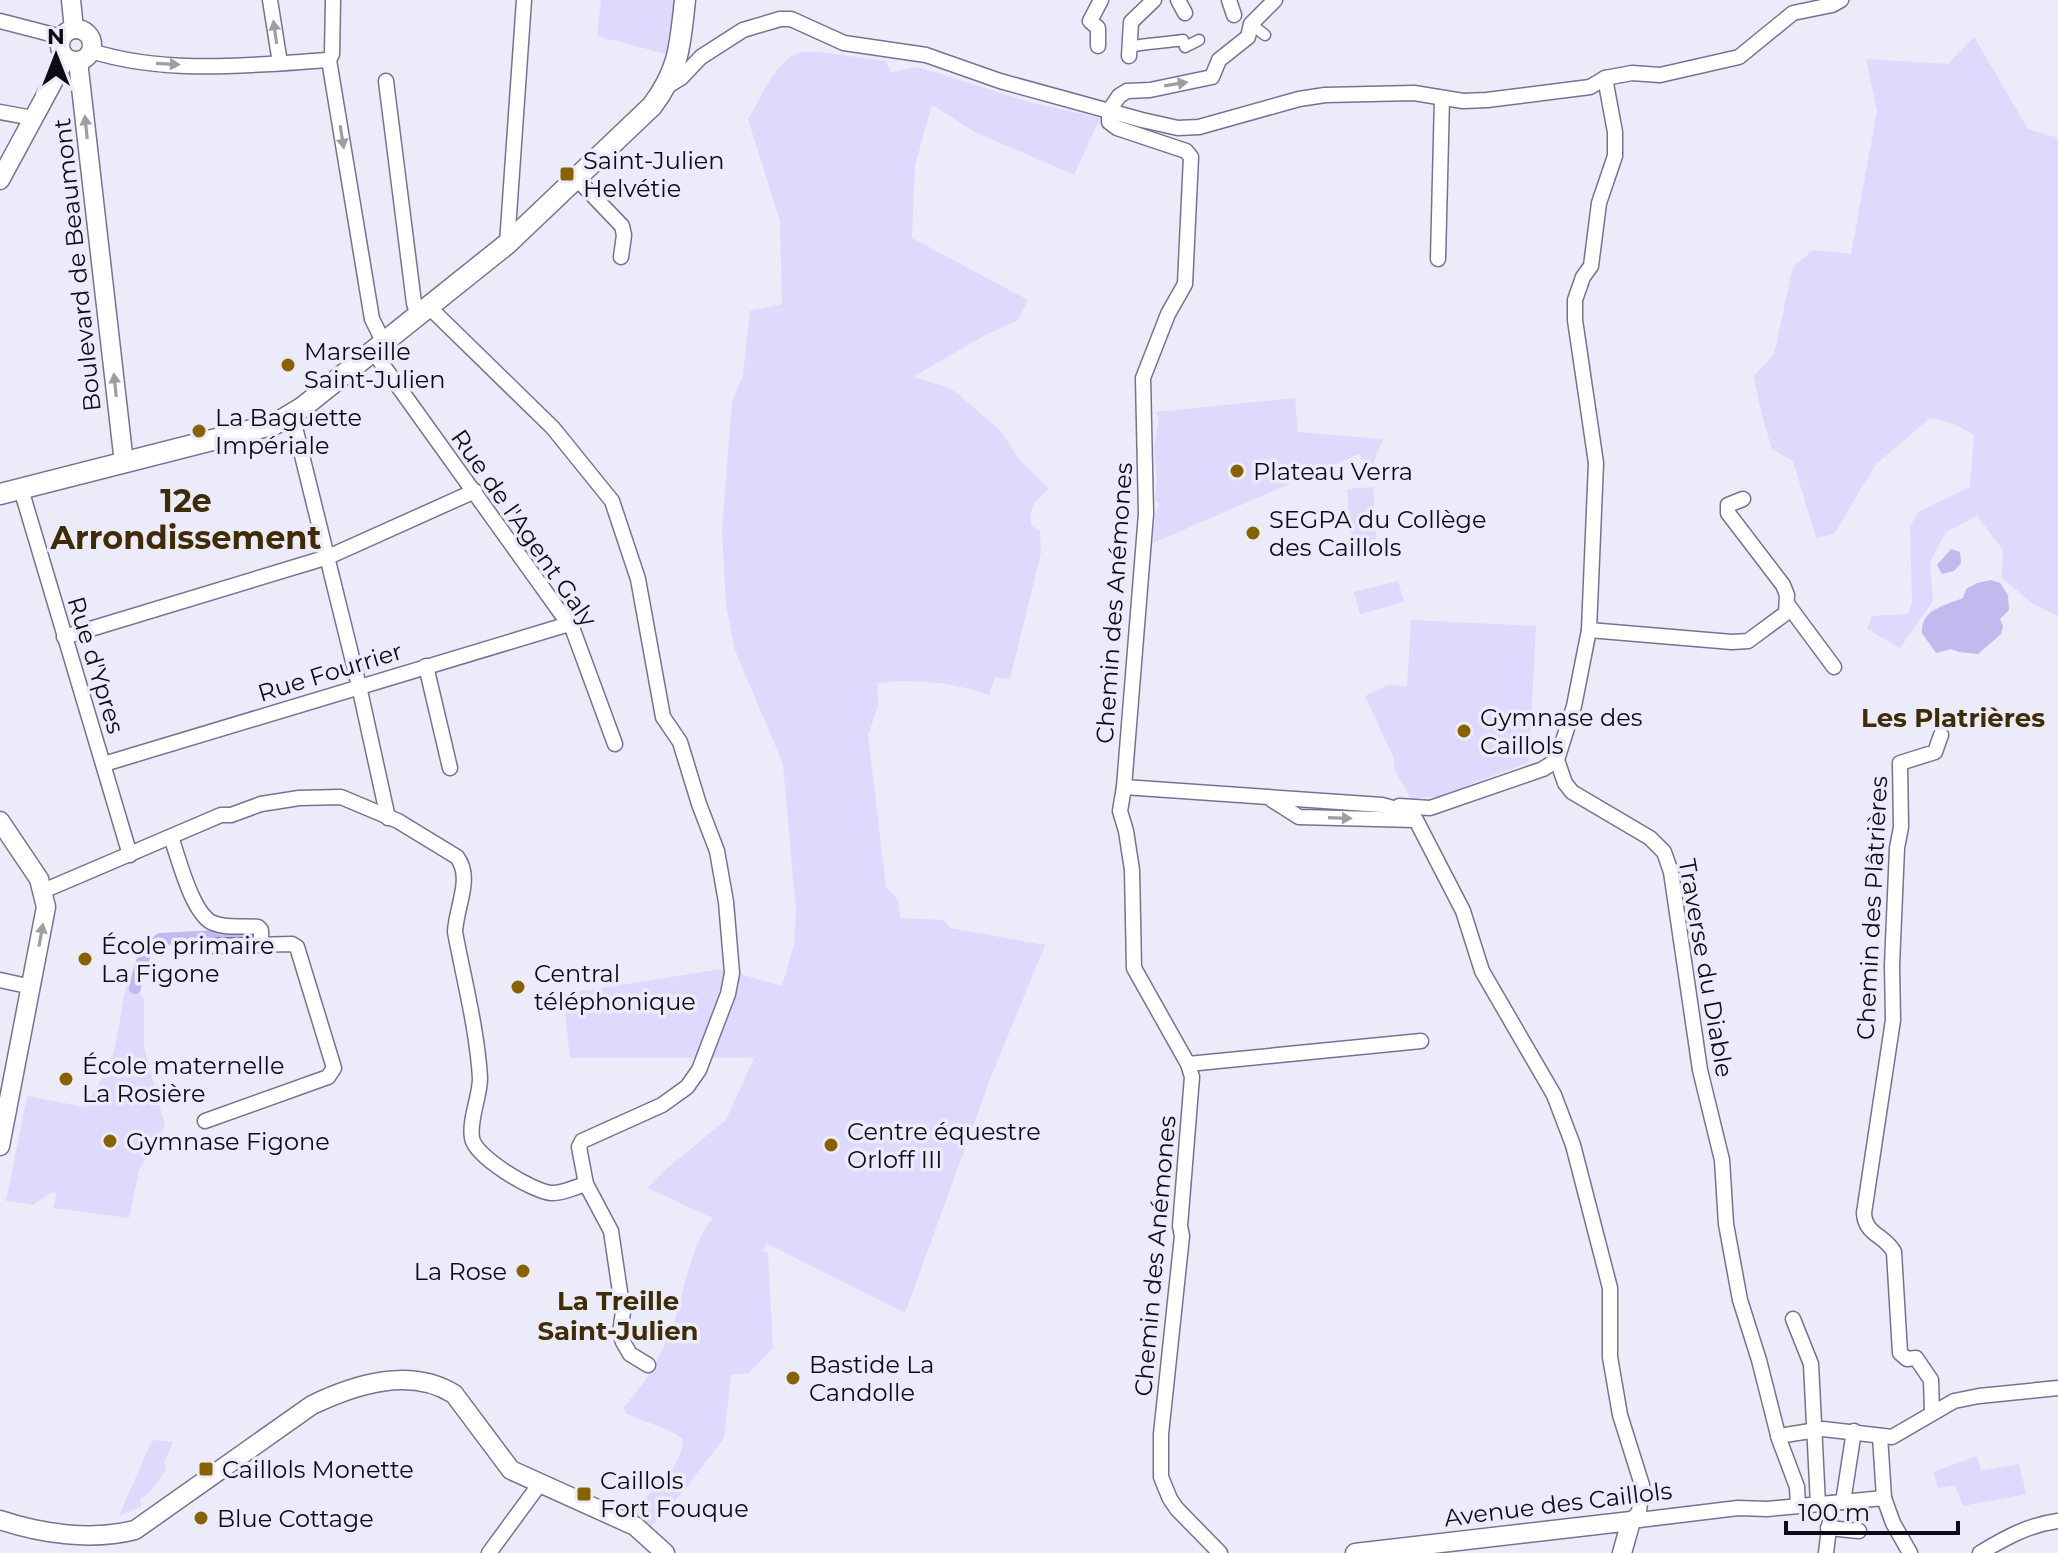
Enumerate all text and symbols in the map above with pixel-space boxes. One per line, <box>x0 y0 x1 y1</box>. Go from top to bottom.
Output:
north arrow <box>16 16 96 96</box>
one-way arrow <box>268 19 281 44</box>
text: N <box>47 23 65 50</box>
one-way arrow <box>156 57 181 70</box>
one-way arrow <box>1164 77 1189 89</box>
one-way arrow <box>80 114 93 139</box>
street label: Boulevard de Beaumont <box>47 117 107 413</box>
one-way arrow <box>336 124 349 149</box>
place label: Saint-Julien Helvétie <box>583 146 725 203</box>
marker: Saint-Julien Helvétie <box>558 165 576 183</box>
place label: Marseille Saint-Julien <box>304 337 446 394</box>
marker: Marseille Saint-Julien <box>279 356 297 374</box>
one-way arrow <box>109 372 122 397</box>
place label: La Baguette Impériale <box>215 403 362 460</box>
marker: La Baguette Impériale <box>190 422 208 440</box>
street label: Rue de l'Agent Galy <box>445 424 603 632</box>
place label: Plateau Verra <box>1253 457 1413 486</box>
street label: Chemin des Anémones <box>1090 461 1138 745</box>
marker: Plateau Verra <box>1228 462 1246 480</box>
district label: 12e Arrondissement <box>50 481 321 557</box>
place label: SEGPA du Collège des Caillols <box>1269 505 1487 562</box>
marker: SEGPA du Collège des Caillols <box>1244 524 1262 542</box>
street label: Rue d'Ypres <box>61 593 131 737</box>
street label: Rue Fourrier <box>254 636 406 708</box>
district label: Les Platrières <box>1861 702 2045 734</box>
place label: Gymnase des Caillols <box>1480 703 1642 760</box>
marker: Gymnase des Caillols <box>1455 722 1473 740</box>
street label: Chemin des Plâtrières <box>1851 775 1893 1041</box>
one-way arrow <box>1328 812 1353 824</box>
street label: Traverse du Diable <box>1672 856 1740 1080</box>
one-way arrow <box>35 922 47 947</box>
place label: École primaire La Figone <box>101 931 275 988</box>
marker: École primaire La Figone <box>76 950 94 968</box>
place label: Central téléphonique <box>534 959 696 1016</box>
marker: Central téléphonique <box>509 978 527 996</box>
place label: École maternelle La Rosière <box>82 1051 284 1108</box>
marker: École maternelle La Rosière <box>57 1070 75 1088</box>
street label: Chemin des Anémones <box>1128 1114 1182 1398</box>
place label: Centre équestre Orloff III <box>847 1117 1041 1174</box>
place label: Gymnase Figone <box>126 1127 330 1156</box>
marker: Gymnase Figone <box>101 1132 119 1150</box>
marker: Centre équestre Orloff III <box>822 1136 840 1154</box>
place label: La Rose <box>414 1257 507 1286</box>
marker: La Rose <box>514 1262 532 1280</box>
district label: La Treille Saint-Julien <box>537 1285 699 1347</box>
place label: Bastide La Candolle <box>809 1350 935 1407</box>
marker: Bastide La Candolle <box>784 1369 802 1387</box>
place label: Caillols Monette <box>222 1455 414 1484</box>
marker: Caillols Monette <box>197 1460 215 1478</box>
place label: Caillols Fort Fouque <box>600 1466 749 1523</box>
street label: Avenue des Caillols <box>1442 1476 1674 1532</box>
marker: Caillols Fort Fouque <box>575 1485 593 1503</box>
scale bar <box>1786 1485 1958 1535</box>
text: 100 m <box>1798 1498 1870 1527</box>
place label: Blue Cottage <box>217 1504 374 1533</box>
marker: Blue Cottage <box>192 1509 210 1527</box>

